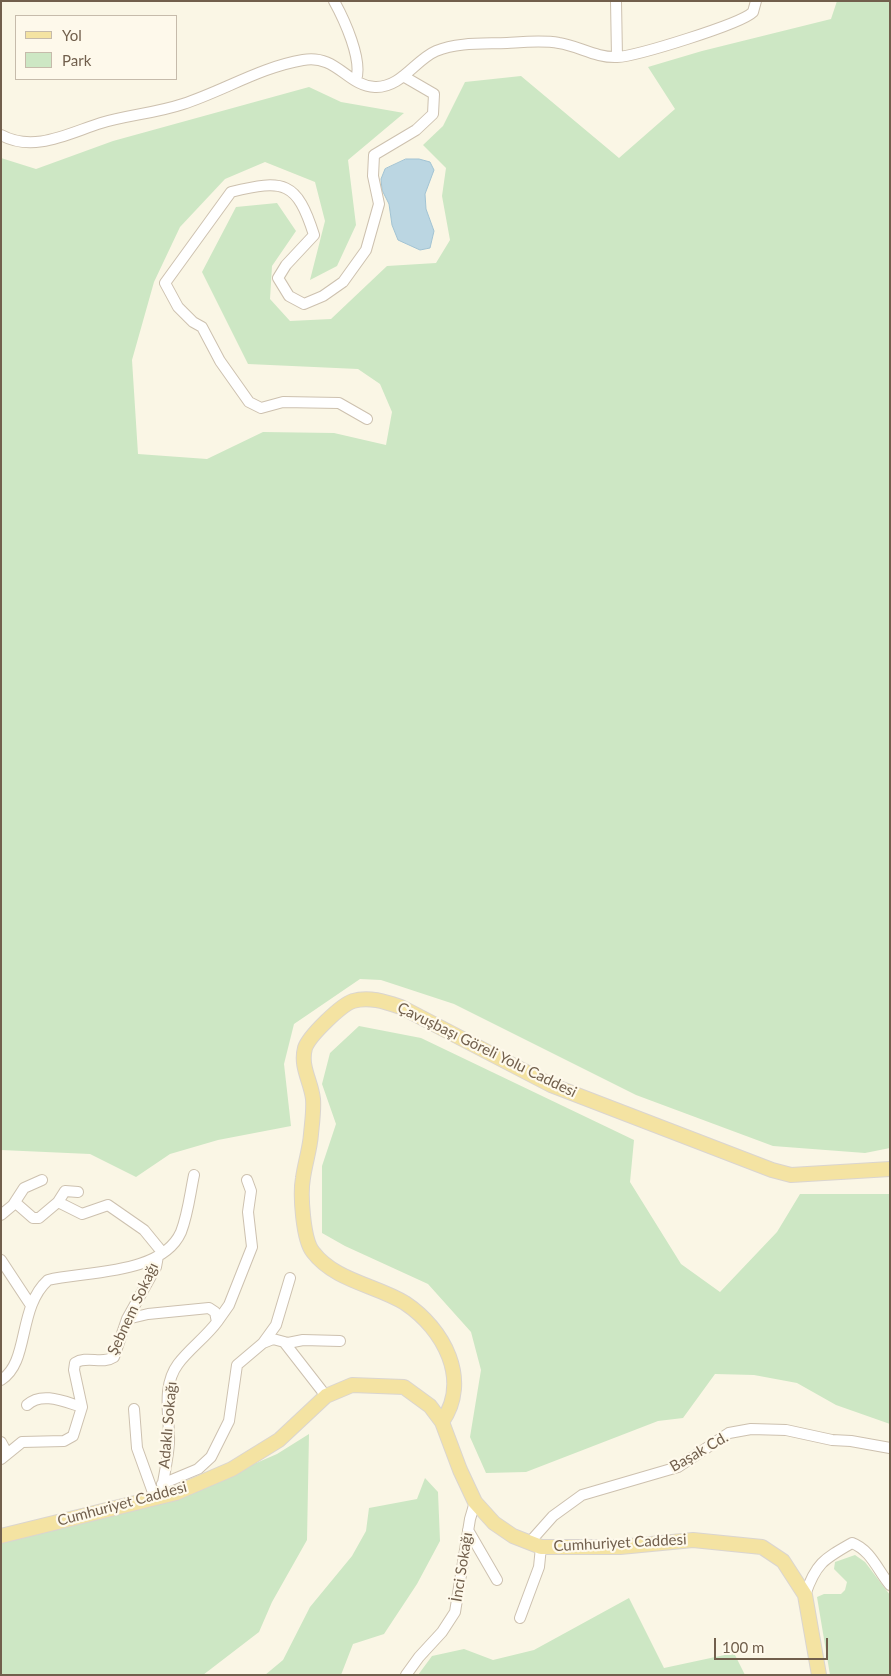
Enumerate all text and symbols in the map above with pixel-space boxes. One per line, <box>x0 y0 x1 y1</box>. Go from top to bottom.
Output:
legend <box>15 15 178 80</box>
text: Yol <box>62 26 82 44</box>
text: Park <box>62 51 91 69</box>
street label: Çavuşbaşı Göreli Yolu Caddesi <box>394 999 580 1101</box>
street label: Şebnem Sokağı <box>104 1260 162 1358</box>
street label: Adaklı Sokağı <box>155 1381 181 1469</box>
street label: Başak Cd. <box>667 1428 731 1476</box>
street label: Cumhuriyet Caddesi <box>55 1478 189 1530</box>
street label: İnci Sokağı <box>448 1531 476 1603</box>
street label: Cumhuriyet Caddesi <box>553 1531 687 1555</box>
scale bar <box>716 1628 830 1660</box>
text: 100 m <box>722 1638 764 1656</box>

